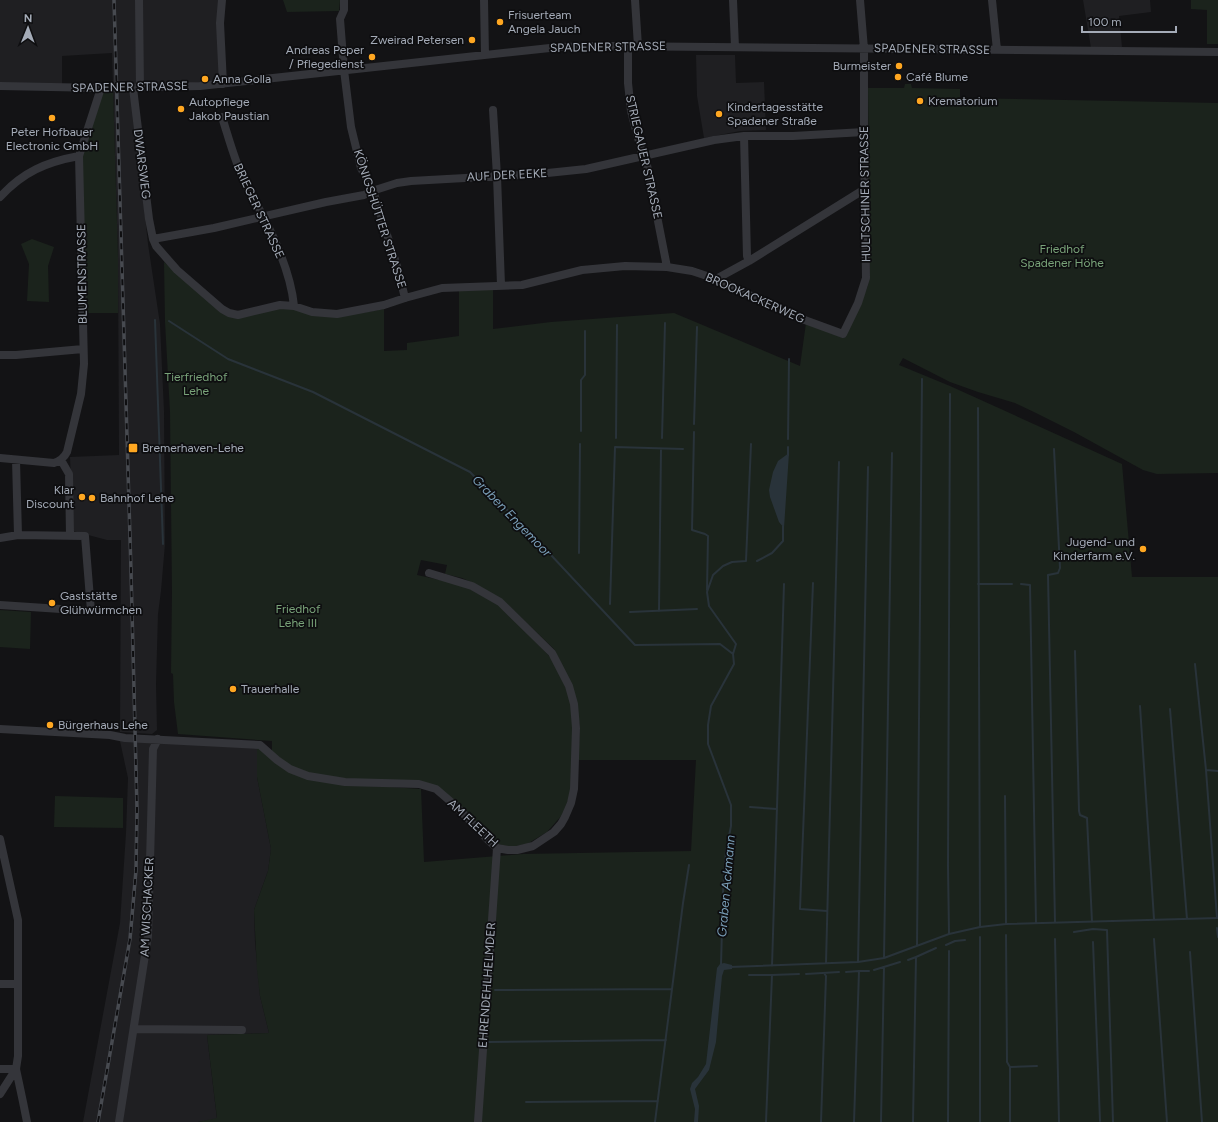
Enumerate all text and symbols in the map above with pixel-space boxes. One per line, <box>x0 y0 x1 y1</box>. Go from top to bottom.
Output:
north arrow <box>8 8 48 48</box>
place label: Frisuerteam Angela Jauch <box>508 8 581 36</box>
scale bar <box>1082 8 1176 34</box>
text: N <box>24 12 33 25</box>
text: 100 m <box>1088 15 1122 29</box>
marker: Frisuerteam Angela Jauch <box>495 17 505 27</box>
place label: Zweirad Petersen <box>370 33 464 47</box>
marker: Zweirad Petersen <box>467 35 477 45</box>
street label: SPADENER STRASSE <box>550 39 666 55</box>
street label: SPADENER STRASSE <box>874 41 990 57</box>
place label: Andreas Peper / Pflegedienst <box>286 43 364 71</box>
marker: Andreas Peper / Pflegedienst <box>367 52 377 62</box>
place label: Burmeister <box>833 59 891 73</box>
marker: Burmeister <box>894 61 904 71</box>
place label: Café Blume <box>906 70 969 84</box>
place label: Anna Golla <box>213 72 271 86</box>
marker: Café Blume <box>893 72 903 82</box>
marker: Anna Golla <box>200 74 210 84</box>
street label: SPADENER STRASSE <box>72 79 188 95</box>
street label: STRIEGAUER STRASSE <box>623 94 665 220</box>
place label: Krematorium <box>928 94 997 108</box>
place label: Autopflege Jakob Paustian <box>189 95 270 123</box>
marker: Krematorium <box>915 96 925 106</box>
place label: Kindertagesstätte Spadener Straße <box>727 100 824 128</box>
marker: Autopflege Jakob Paustian <box>176 104 186 114</box>
marker: Kindertagesstätte Spadener Straße <box>714 109 724 119</box>
marker: Peter Hofbauer Electronic GmbH <box>47 113 57 123</box>
place label: Peter Hofbauer Electronic GmbH <box>6 125 98 153</box>
street label: HULTSCHINER STRASSE <box>857 126 873 262</box>
street label: DWARSWEG <box>131 128 153 200</box>
street label: KÖNIGSHÜTTER STRASSE <box>351 148 409 290</box>
street label: BRIEGER STRASSE <box>231 161 287 261</box>
street label: AUF DER EEKE <box>466 166 548 184</box>
street label: BLUMENSTRASSE <box>74 224 90 324</box>
park label: Friedhof Spadener Höhe <box>1020 242 1104 270</box>
street label: BROOKACKERWEG <box>703 270 807 326</box>
park label: Tierfriedhof Lehe <box>165 370 228 398</box>
place label: Bremerhaven-Lehe <box>142 441 244 455</box>
marker: Bremerhaven-Lehe <box>127 442 139 454</box>
water label: Graben Engemoor <box>469 472 555 560</box>
place label: Klar Discount <box>26 483 74 511</box>
place label: Bahnhof Lehe <box>100 491 174 505</box>
marker: Klar Discount <box>77 492 87 502</box>
marker: Bahnhof Lehe <box>87 493 97 503</box>
place label: Jugend- und Kinderfarm e.V. <box>1053 535 1135 563</box>
marker: Jugend- und Kinderfarm e.V. <box>1138 544 1148 554</box>
place label: Gaststätte Glühwürmchen <box>60 589 142 617</box>
marker: Gaststätte Glühwürmchen <box>47 598 57 608</box>
park label: Friedhof Lehe III <box>276 602 321 630</box>
place label: Trauerhalle <box>241 682 300 696</box>
marker: Trauerhalle <box>228 684 238 694</box>
place label: Bürgerhaus Lehe <box>58 718 148 732</box>
marker: Bürgerhaus Lehe <box>45 720 55 730</box>
street label: AM FLEETH <box>445 796 501 850</box>
water label: Graben Ackmann <box>714 834 738 938</box>
street label: AM WISCHACKER <box>137 857 157 957</box>
street label: EHRENDEHLHELMDER <box>476 922 498 1048</box>

